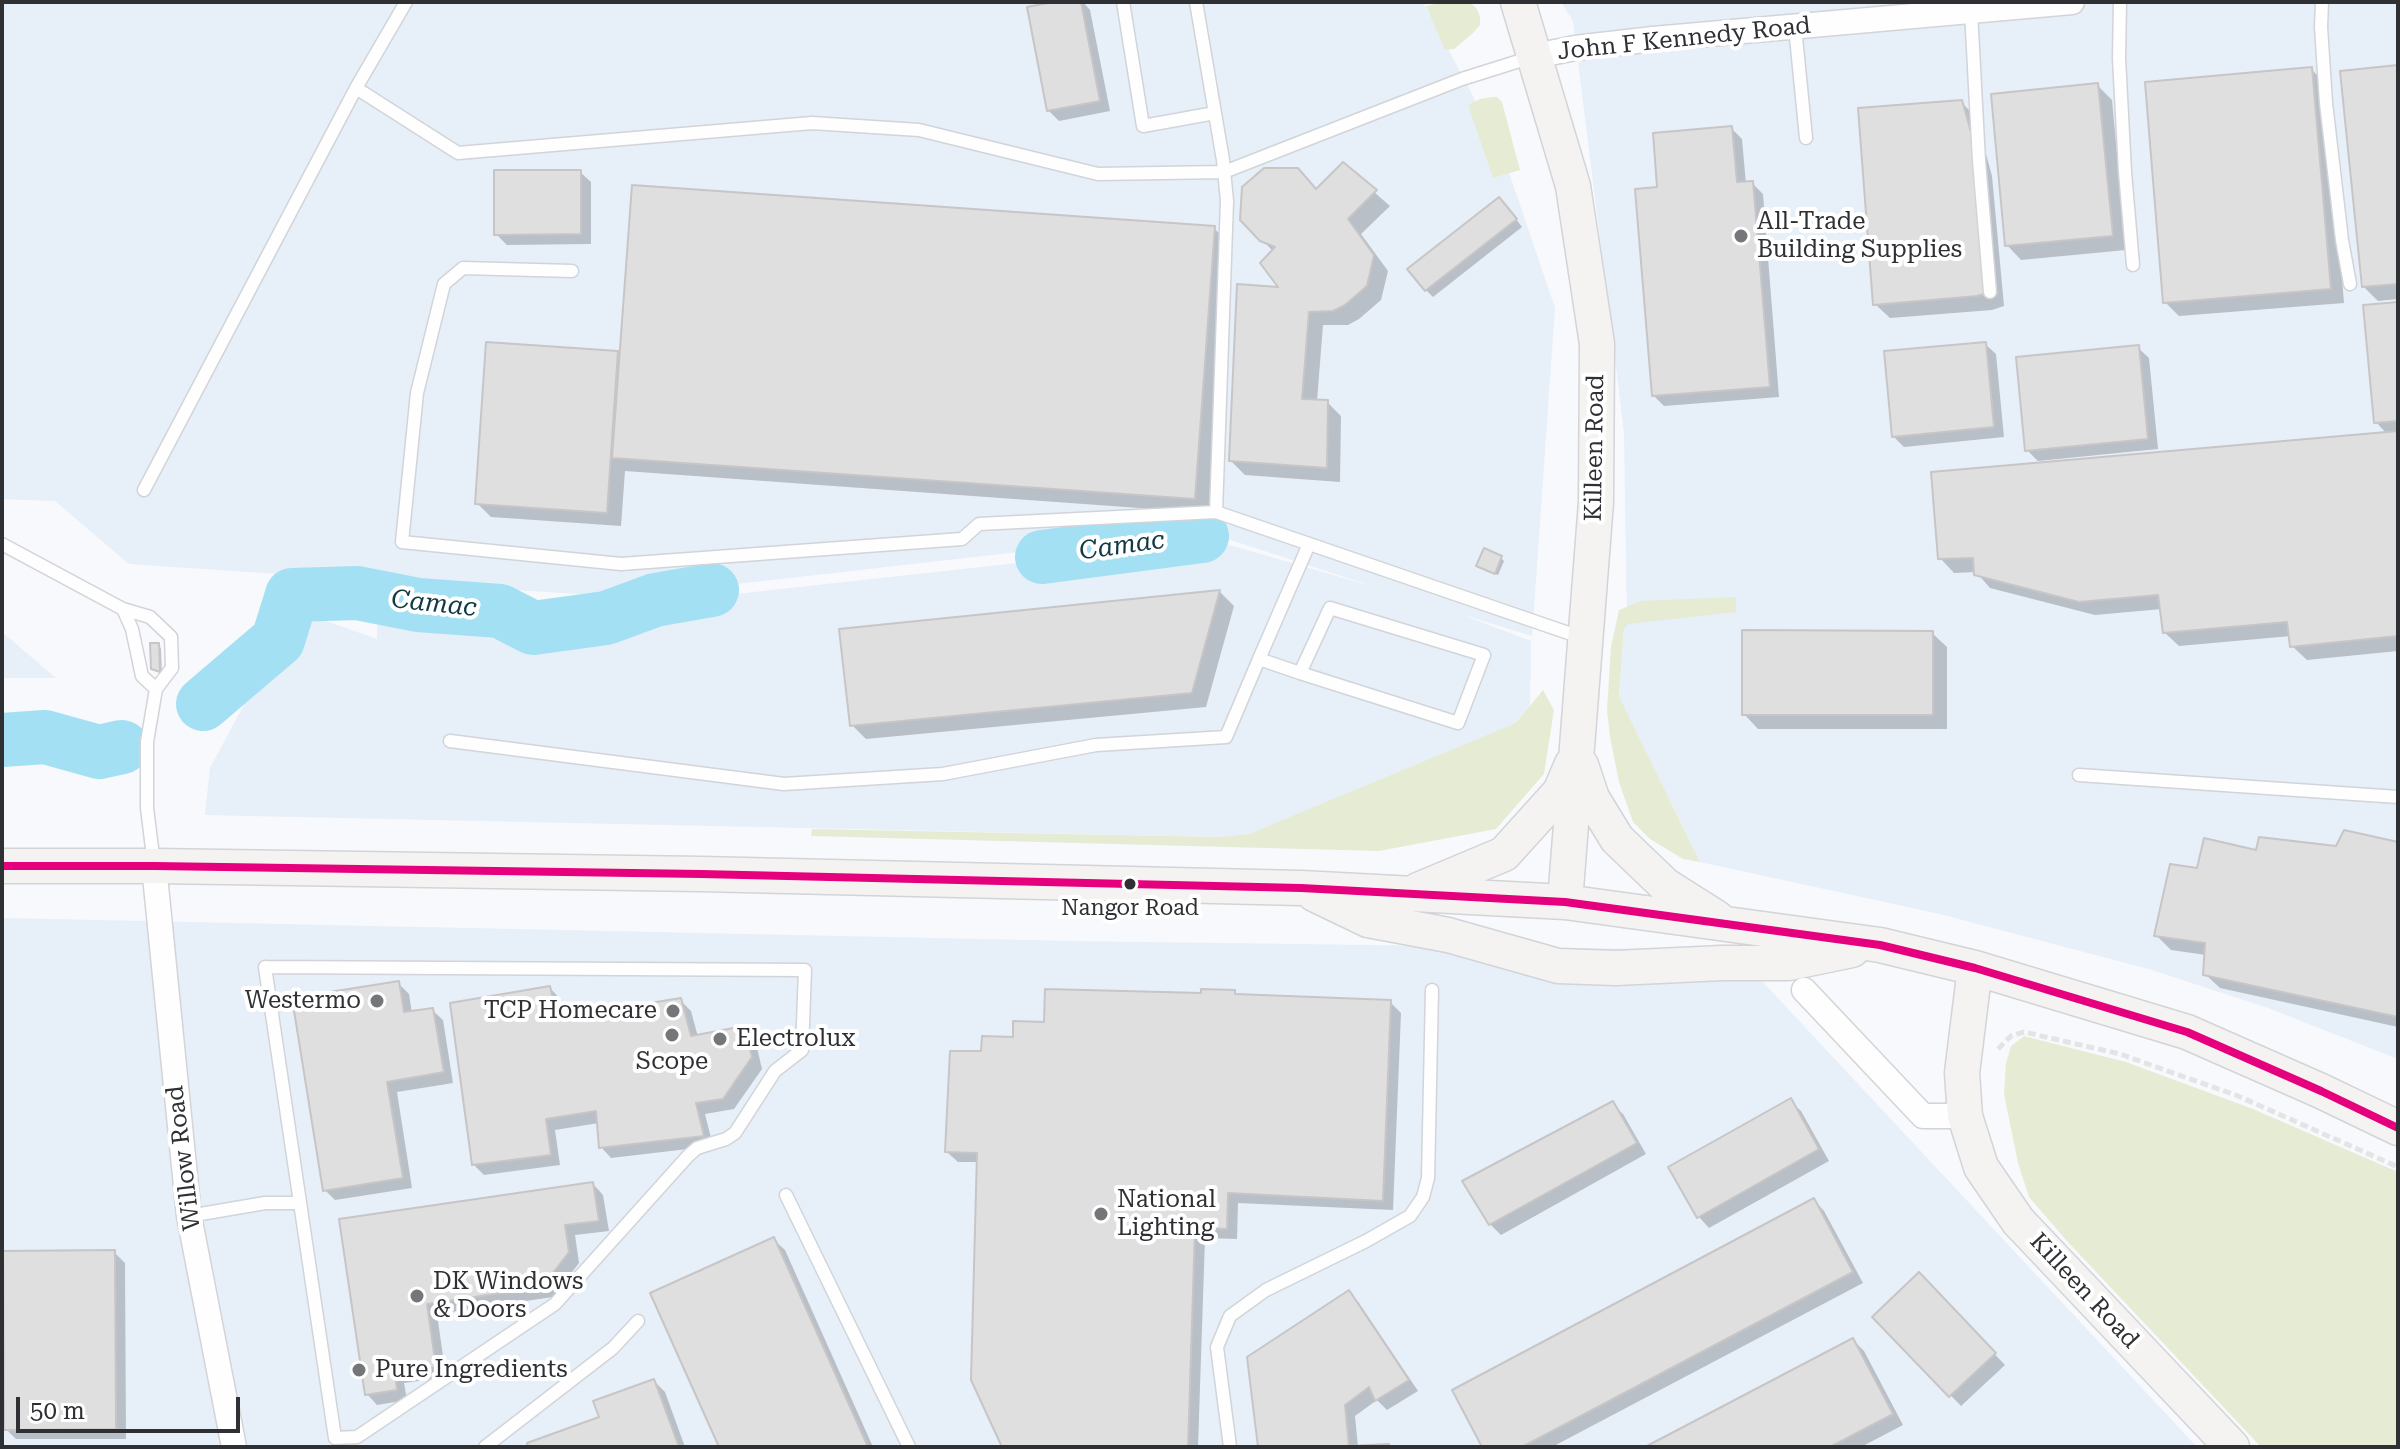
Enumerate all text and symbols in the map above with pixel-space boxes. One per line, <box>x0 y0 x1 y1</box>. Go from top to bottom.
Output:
street label: John F Kennedy Road <box>1556 11 1812 67</box>
place label: All-Trade Building Supplies <box>1757 208 1962 264</box>
marker: All-Trade Building Supplies <box>1732 227 1750 245</box>
street label: Killeen Road <box>1579 374 1611 522</box>
water label: Camac <box>1077 525 1167 567</box>
water label: Camac <box>390 584 478 624</box>
marker: Nangor Road <box>1122 876 1138 892</box>
place label: Nangor Road <box>1061 896 1199 922</box>
place label: Westermo <box>245 987 361 1015</box>
marker: Westermo <box>368 992 386 1010</box>
place label: TCP Homecare <box>484 997 657 1025</box>
marker: TCP Homecare <box>664 1002 682 1020</box>
place label: Electrolux <box>736 1025 855 1053</box>
marker: Scope <box>663 1026 681 1044</box>
marker: Electrolux <box>711 1030 729 1048</box>
place label: Scope <box>636 1048 708 1076</box>
street label: Willow Road <box>161 1084 207 1232</box>
place label: National Lighting <box>1117 1186 1216 1242</box>
marker: National Lighting <box>1092 1205 1110 1223</box>
street label: Killeen Road <box>2023 1227 2145 1355</box>
place label: DK Windows & Doors <box>433 1268 583 1324</box>
marker: DK Windows & Doors <box>408 1287 426 1305</box>
place label: Pure Ingredients <box>375 1356 568 1384</box>
marker: Pure Ingredients <box>350 1361 368 1379</box>
scale bar <box>20 1381 244 1431</box>
text: 50 m <box>30 1397 85 1425</box>

